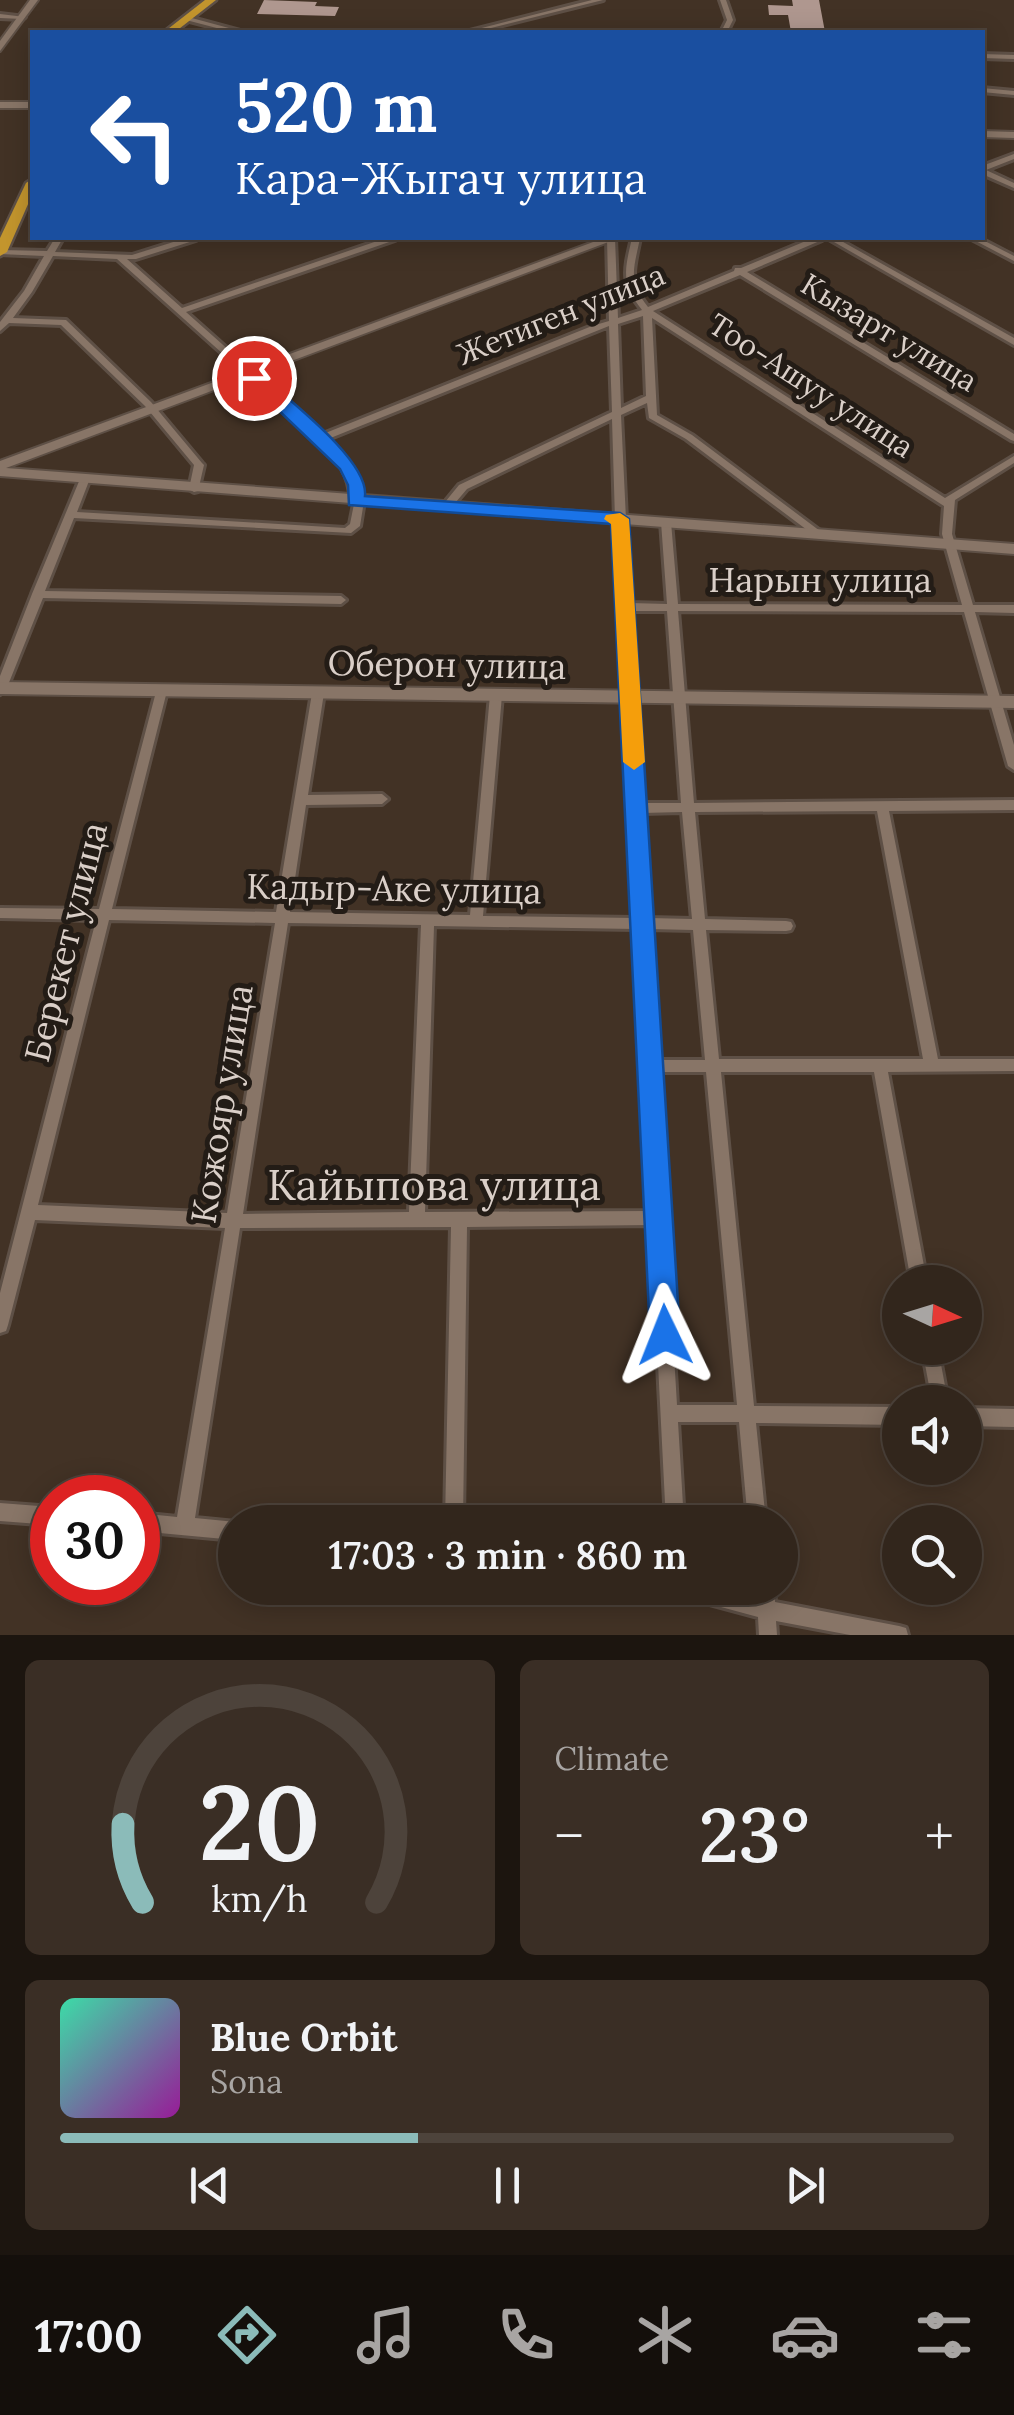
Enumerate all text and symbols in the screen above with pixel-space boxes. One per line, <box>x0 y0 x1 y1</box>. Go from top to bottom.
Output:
text: 520 m <box>235 62 437 151</box>
icon: left <box>70 70 200 200</box>
text: Кара-Жыгач улица <box>235 149 647 206</box>
street label: Жетиген улица <box>451 255 670 374</box>
street label: Кызарт улица <box>794 265 985 401</box>
street label: Тоо-Ашуу улица <box>701 305 921 466</box>
pin <box>212 336 297 421</box>
icon: arrive <box>227 351 282 406</box>
street label: Нарын улица <box>708 557 932 602</box>
street label: Оберон улица <box>327 640 567 689</box>
street label: Берекет улица <box>14 817 117 1066</box>
street label: Кадыр-Аке улица <box>246 863 542 914</box>
street label: Кожояр улица <box>180 981 263 1227</box>
street label: Кайыпова улица <box>267 1158 601 1212</box>
north arrow <box>882 1265 982 1365</box>
map controls <box>882 1265 982 1605</box>
position arrow <box>613 1283 717 1387</box>
button: sound <box>882 1385 982 1485</box>
speed limit sign: 30 <box>30 1475 160 1605</box>
button: search <box>882 1505 982 1605</box>
text: 17:03 · 3 min · 860 m <box>329 1531 687 1579</box>
text: Climate <box>555 1738 669 1779</box>
text: 20 <box>199 1755 321 1888</box>
text: 23° <box>699 1787 810 1883</box>
text: − <box>555 1801 584 1871</box>
text: + <box>925 1801 954 1871</box>
text: km/h <box>211 1876 308 1922</box>
text: Blue Orbit <box>210 2013 397 2061</box>
text: Sona <box>210 2061 283 2102</box>
icon: previous <box>182 2158 237 2213</box>
icon: pause <box>480 2158 535 2213</box>
icon: next <box>778 2158 833 2213</box>
icon: directions <box>212 2300 282 2370</box>
icon: music <box>351 2300 421 2370</box>
icon: phone <box>491 2300 561 2370</box>
icon: climate <box>630 2300 700 2370</box>
icon: car <box>770 2300 840 2370</box>
icon: filters <box>909 2300 979 2370</box>
text: 17:00 <box>35 2307 143 2364</box>

